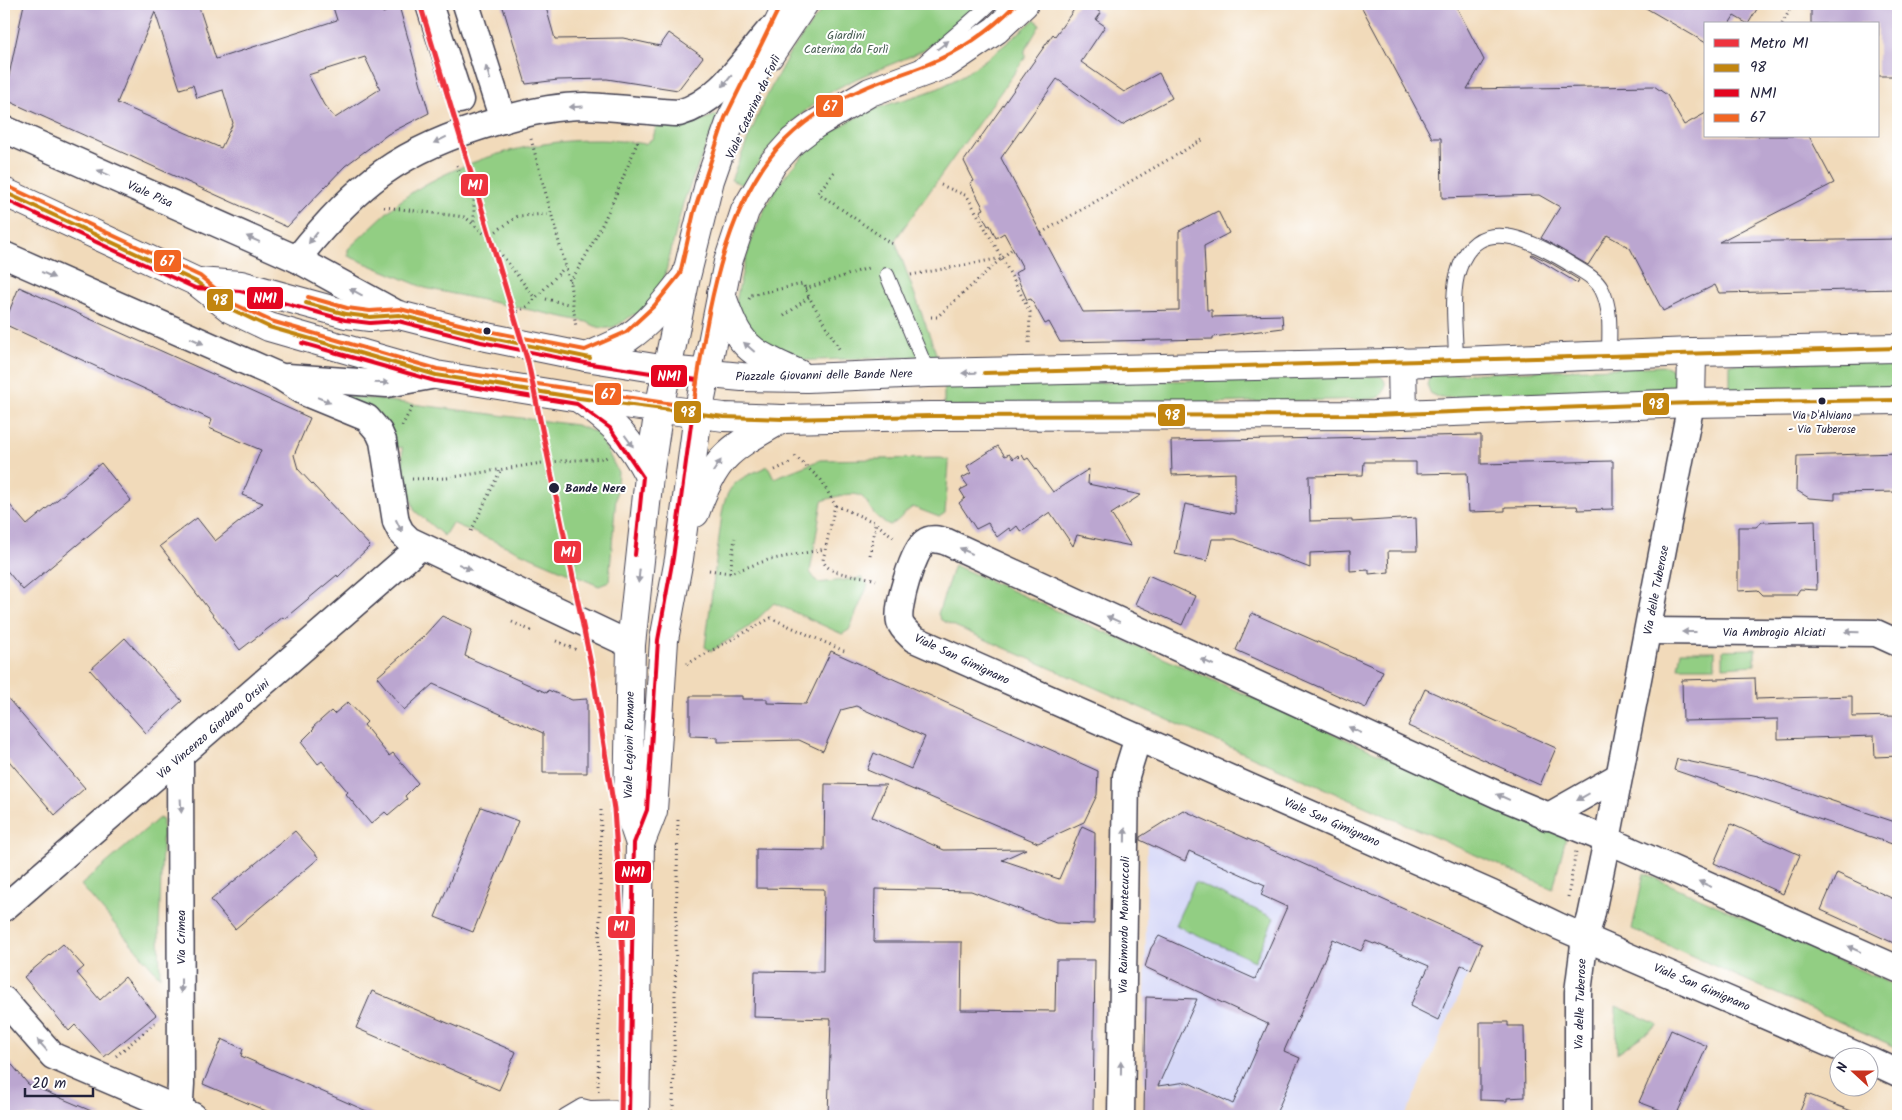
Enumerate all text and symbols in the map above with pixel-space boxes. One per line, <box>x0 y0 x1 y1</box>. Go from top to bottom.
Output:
legend <box>1704 22 1880 138</box>
park label: Giardini Caterina da Forlì <box>804 26 889 59</box>
text: Metro M1 <box>1750 32 1809 56</box>
one-way arrow <box>936 39 949 50</box>
street label: Viale Caterina da Forlì <box>721 51 786 162</box>
text: 98 <box>1750 56 1767 80</box>
one-way arrow <box>484 65 492 80</box>
one-way arrow <box>721 74 732 87</box>
text: NM1 <box>1750 82 1777 106</box>
line badge: 67 <box>815 94 844 118</box>
text: 67 <box>823 96 837 118</box>
one-way arrow <box>567 103 583 111</box>
text: 67 <box>1750 106 1766 130</box>
one-way arrow <box>433 136 447 144</box>
one-way arrow <box>97 169 111 177</box>
line badge: M1 <box>460 173 489 197</box>
text: M1 <box>468 175 483 197</box>
street label: Viale Pisa <box>124 176 176 213</box>
one-way arrow <box>307 231 318 244</box>
one-way arrow <box>246 235 260 243</box>
line badge: 67 <box>153 249 182 273</box>
text: 67 <box>160 251 174 273</box>
one-way arrow <box>41 272 55 280</box>
line badge: NM1 <box>246 286 284 310</box>
line badge: 98 <box>206 288 234 312</box>
text: NM1 <box>253 288 278 310</box>
one-way arrow <box>349 288 364 296</box>
text: 98 <box>212 290 228 312</box>
unlabelled marker <box>482 326 492 336</box>
one-way arrow <box>190 337 204 345</box>
one-way arrow <box>742 341 755 352</box>
line badge: NM1 <box>650 364 688 388</box>
street label: Piazzale Giovanni delle Bande Nere <box>735 364 913 387</box>
text: NM1 <box>657 366 682 388</box>
one-way arrow <box>961 369 977 377</box>
one-way arrow <box>374 379 390 387</box>
line badge: 67 <box>594 382 622 406</box>
text: 67 <box>601 384 615 406</box>
line badge: 98 <box>1642 392 1670 416</box>
text: 98 <box>1648 394 1664 416</box>
marker: Via D'Alviano - Via Tuberose <box>1817 396 1827 406</box>
one-way arrow <box>317 397 331 405</box>
line badge: 98 <box>673 400 702 424</box>
text: 98 <box>680 402 696 424</box>
line badge: 98 <box>1157 403 1186 427</box>
text: 98 <box>1164 405 1180 427</box>
place label: Via D'Alviano - Via Tuberose <box>1788 407 1856 439</box>
one-way arrow <box>623 435 633 448</box>
one-way arrow <box>712 459 722 472</box>
place label: Bande Nere <box>565 479 626 498</box>
marker: Bande Nere <box>547 481 561 495</box>
one-way arrow <box>395 519 403 534</box>
line badge: M1 <box>553 540 582 564</box>
text: M1 <box>561 542 576 564</box>
street label: Via delle Tuberose <box>1638 543 1675 637</box>
one-way arrow <box>959 547 973 555</box>
one-way arrow <box>458 564 472 572</box>
one-way arrow <box>634 569 642 585</box>
one-way arrow <box>1106 615 1120 623</box>
street label: Via Ambrogio Alciati <box>1723 623 1826 642</box>
one-way arrow <box>1681 627 1697 635</box>
one-way arrow <box>1843 628 1859 636</box>
street label: Viale San Gimignano <box>911 629 1013 690</box>
one-way arrow <box>1200 657 1215 666</box>
street label: Via Vincenzo Giordano Orsini <box>153 674 275 784</box>
street label: Viale Legioni Romane <box>619 691 640 799</box>
one-way arrow <box>1348 725 1362 733</box>
one-way arrow <box>1576 792 1590 801</box>
street label: Viale San Gimignano <box>1281 793 1383 852</box>
one-way arrow <box>1496 793 1510 801</box>
one-way arrow <box>178 798 186 814</box>
one-way arrow <box>1121 827 1129 843</box>
street label: Via Raimondo Montecuccoli <box>1114 855 1135 994</box>
line badge: NM1 <box>614 860 652 884</box>
text: NM1 <box>621 862 646 884</box>
one-way arrow <box>1698 879 1712 887</box>
street label: Via Crimea <box>172 909 191 964</box>
line badge: M1 <box>607 915 636 939</box>
text: M1 <box>614 916 629 938</box>
one-way arrow <box>1847 945 1861 953</box>
street label: Via delle Tuberose <box>1569 958 1592 1050</box>
street label: Viale San Gimignano <box>1651 959 1753 1016</box>
one-way arrow <box>177 978 185 994</box>
one-way arrow <box>36 1039 47 1052</box>
north arrow <box>1830 1048 1880 1098</box>
one-way arrow <box>1117 1059 1125 1075</box>
text: N <box>1831 1059 1855 1076</box>
scale bar <box>25 1065 92 1097</box>
text: 20 m <box>32 1072 66 1096</box>

